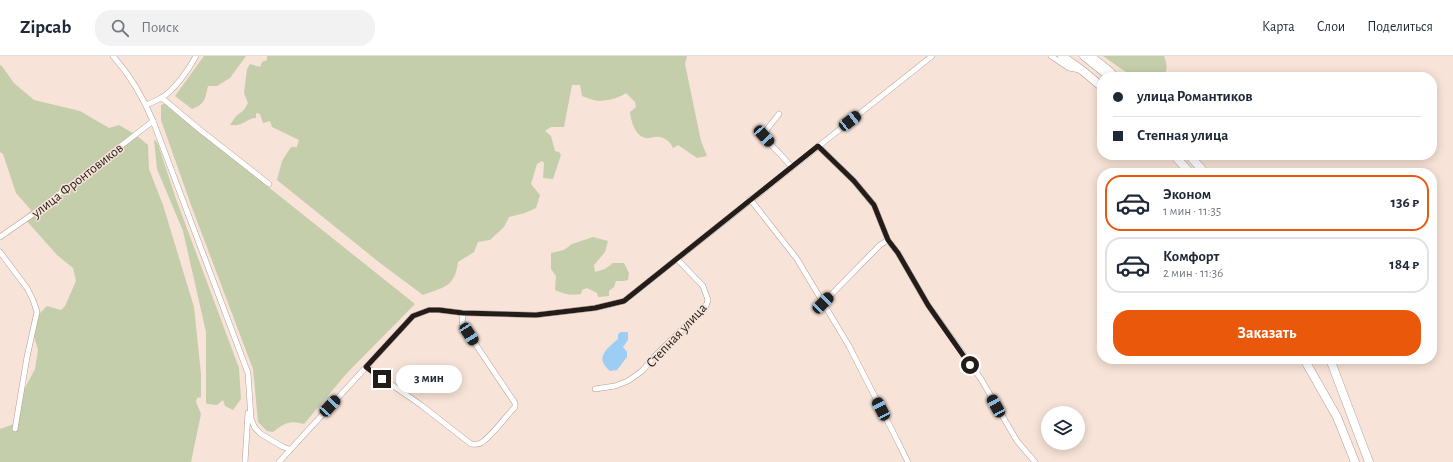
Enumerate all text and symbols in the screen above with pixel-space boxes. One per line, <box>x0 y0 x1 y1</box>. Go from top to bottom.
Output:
search box <box>95 10 375 46</box>
icon: search <box>109 17 131 39</box>
text: Zipcab <box>20 18 71 37</box>
text: Поиск <box>141 20 179 35</box>
text: Карта <box>1262 20 1295 34</box>
text: Слои <box>1317 20 1345 34</box>
text: Поделиться <box>1367 20 1433 34</box>
text: улица Романтиков <box>1137 89 1253 104</box>
car <box>837 109 863 133</box>
car <box>752 123 776 149</box>
text: Степная улица <box>1137 128 1228 143</box>
street label: улица Фронтовиков <box>29 141 126 221</box>
icon: car <box>1115 185 1151 221</box>
text: Эконом <box>1163 187 1211 202</box>
text: 136 ₽ <box>1391 195 1419 210</box>
text: 1 мин · 11:35 <box>1163 205 1221 218</box>
icon: car <box>1115 247 1151 283</box>
text: Комфорт <box>1163 249 1219 264</box>
text: 184 ₽ <box>1389 257 1419 272</box>
text: 2 мин · 11:36 <box>1163 267 1223 280</box>
car <box>810 290 836 316</box>
street label: Степная улица <box>644 300 710 370</box>
button: Заказать <box>1113 310 1421 356</box>
car <box>457 321 481 347</box>
route start <box>961 356 979 374</box>
callout: 3 мин <box>396 365 462 393</box>
route end <box>373 370 391 388</box>
text: 3 мин <box>414 372 444 385</box>
car <box>317 393 343 419</box>
car <box>985 393 1007 419</box>
car <box>870 396 892 422</box>
map controls <box>1041 406 1085 450</box>
button: layers <box>1041 406 1085 450</box>

